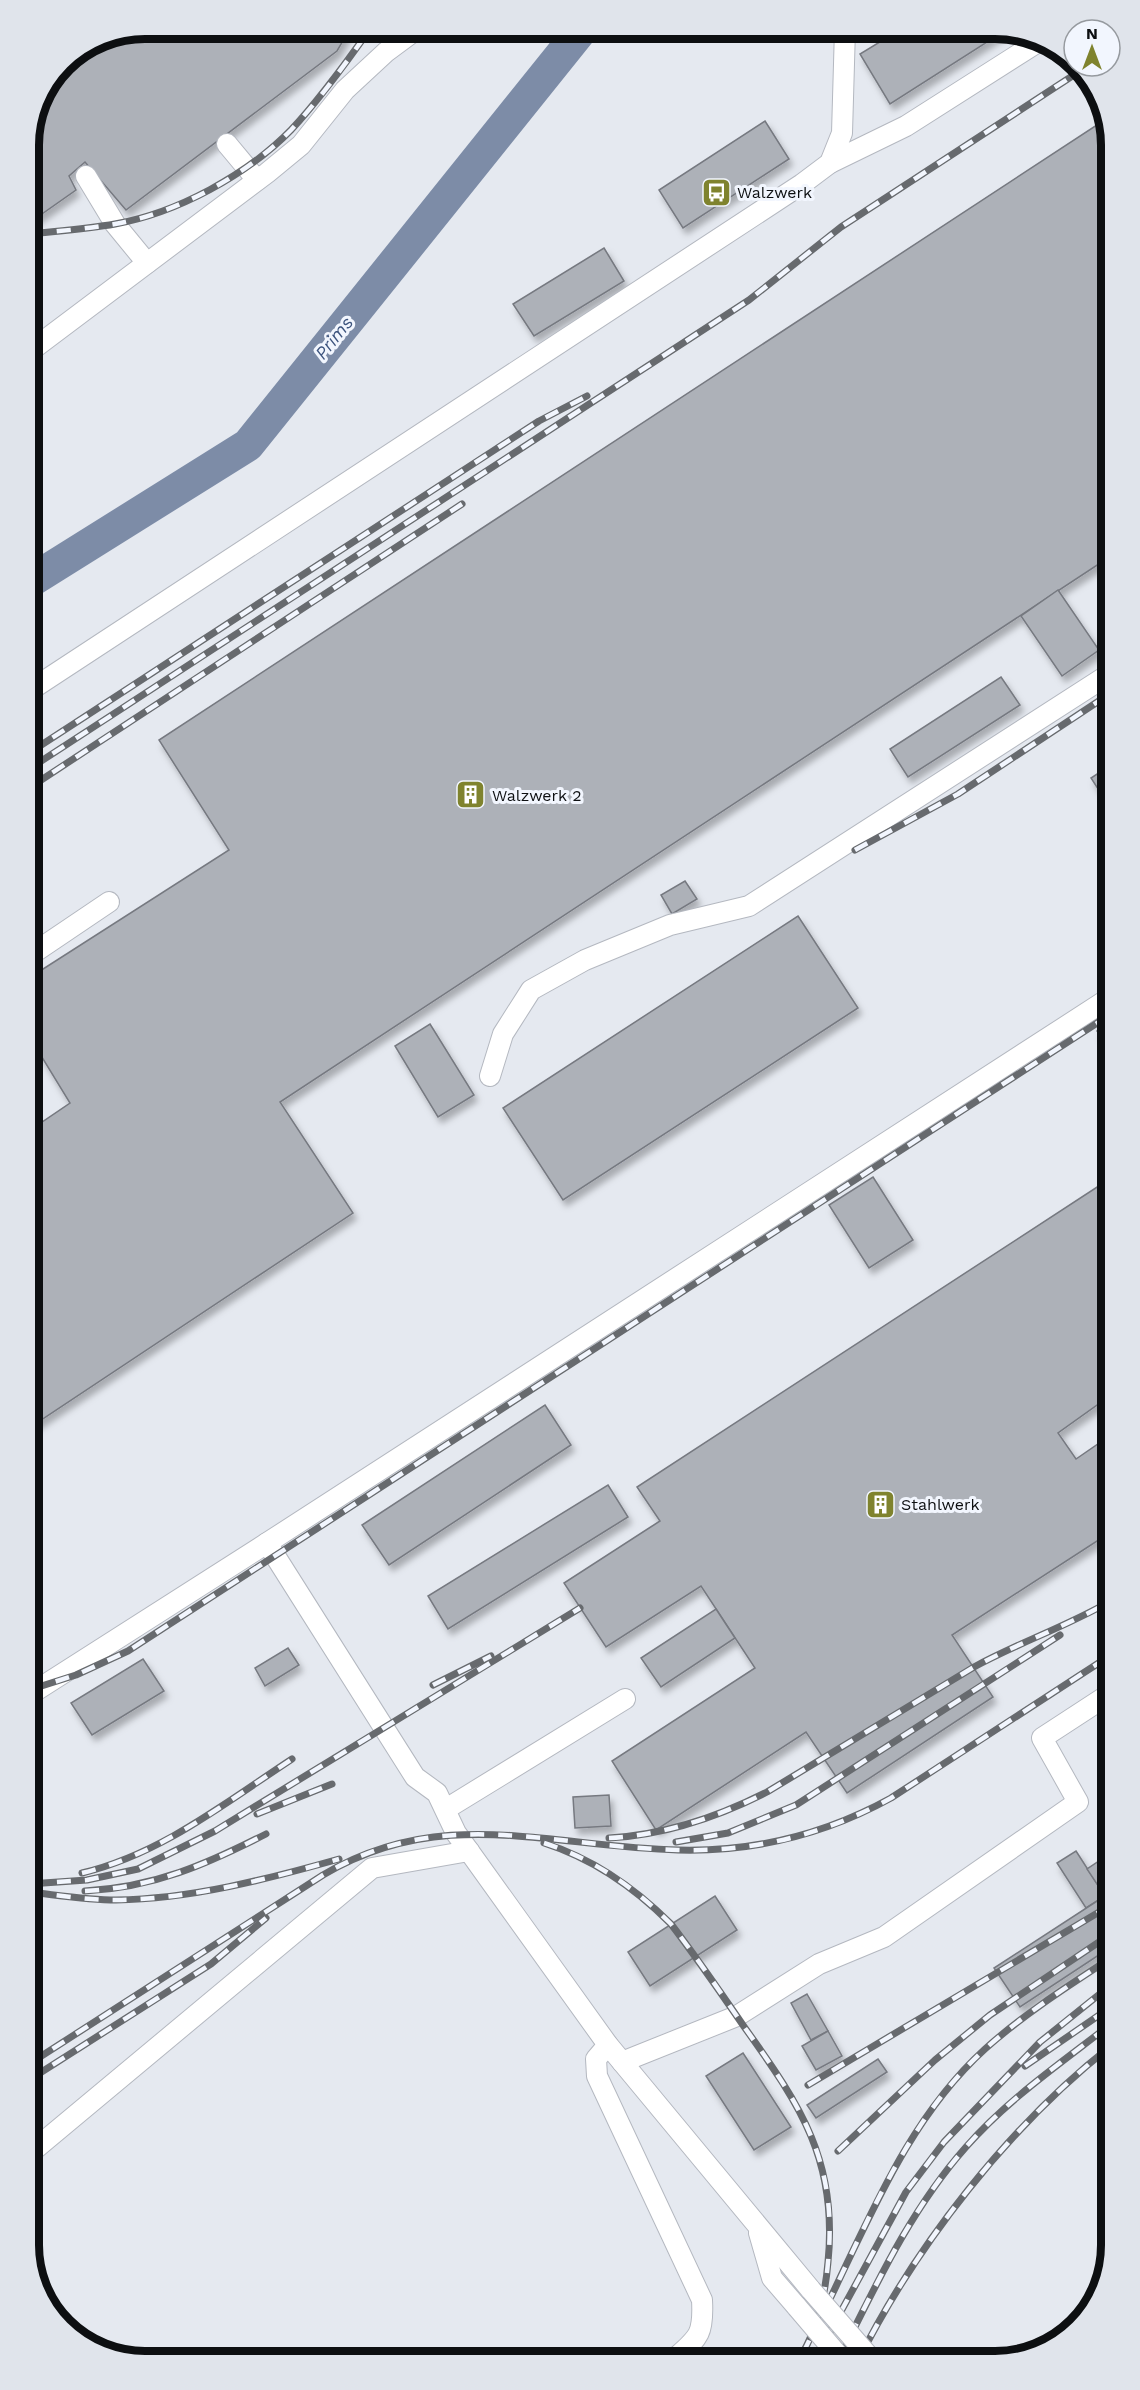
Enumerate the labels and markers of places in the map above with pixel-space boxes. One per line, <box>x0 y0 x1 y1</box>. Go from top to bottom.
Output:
bus stop icon: Walzwerk <box>700 176 732 208</box>
place label: Walzwerk <box>737 183 812 202</box>
building icon: Walzwerk 2 <box>455 779 487 811</box>
place label: Walzwerk 2 <box>492 786 582 805</box>
building icon: Stahlwerk <box>864 1488 896 1520</box>
place label: Stahlwerk <box>901 1495 980 1514</box>

